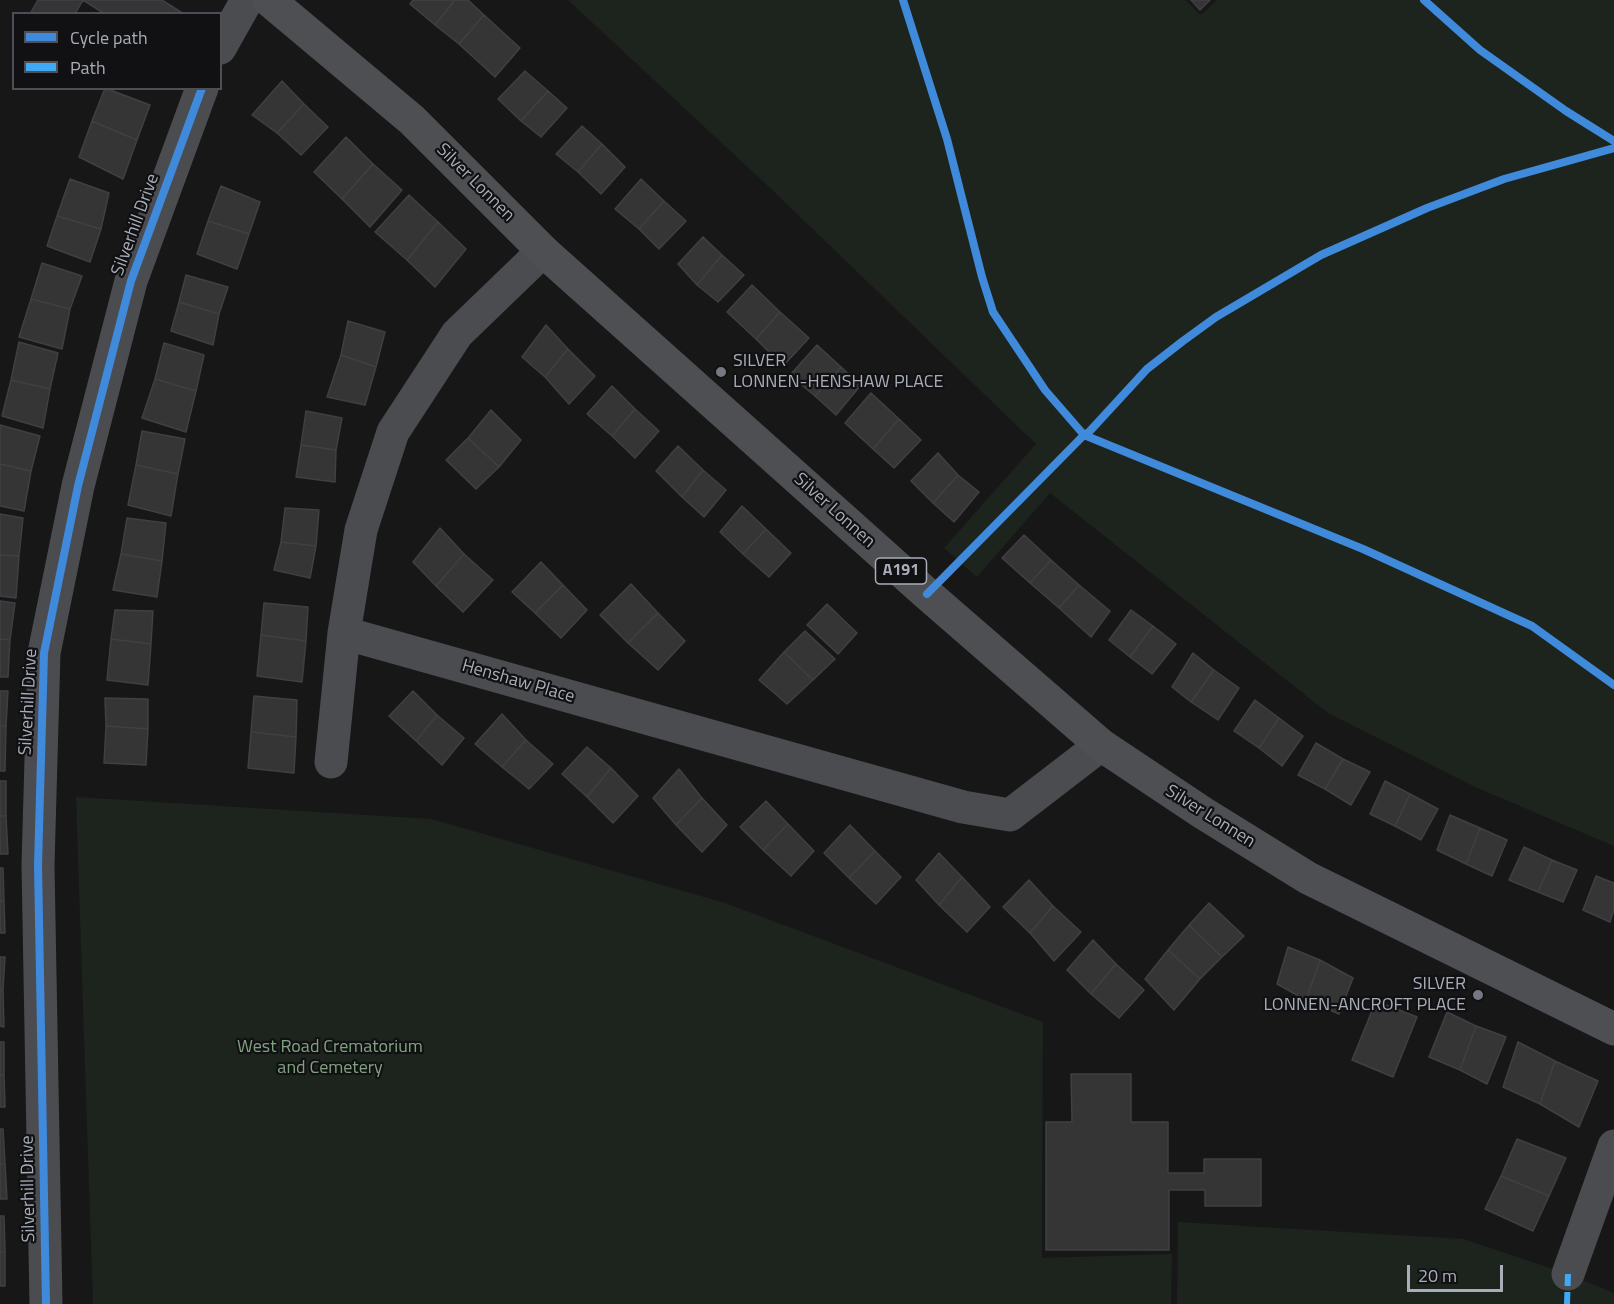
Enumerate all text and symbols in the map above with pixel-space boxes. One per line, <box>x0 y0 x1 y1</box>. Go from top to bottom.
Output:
legend <box>12 12 222 90</box>
text: Cycle path <box>70 24 148 51</box>
text: Path <box>70 54 106 81</box>
street label: Silver Lonnen <box>431 139 519 227</box>
street label: Silverhill Drive <box>108 171 164 279</box>
place label: SILVER LONNEN-HENSHAW PLACE <box>733 351 943 394</box>
marker: SILVER LONNEN-HENSHAW PLACE <box>714 365 728 379</box>
street label: Silver Lonnen <box>789 469 879 553</box>
road number: A191 <box>876 558 926 584</box>
street label: Silverhill Drive <box>15 648 43 756</box>
street label: Henshaw Place <box>459 656 577 708</box>
street label: Silver Lonnen <box>1161 781 1259 853</box>
place label: SILVER LONNEN-ANCROFT PLACE <box>1264 974 1466 1016</box>
marker: SILVER LONNEN-ANCROFT PLACE <box>1471 988 1485 1002</box>
park label: West Road Crematorium and Cemetery <box>237 1037 423 1080</box>
street label: Silverhill Drive <box>17 1135 41 1243</box>
scale bar <box>1410 1253 1506 1291</box>
text: 20 m <box>1418 1262 1457 1289</box>

